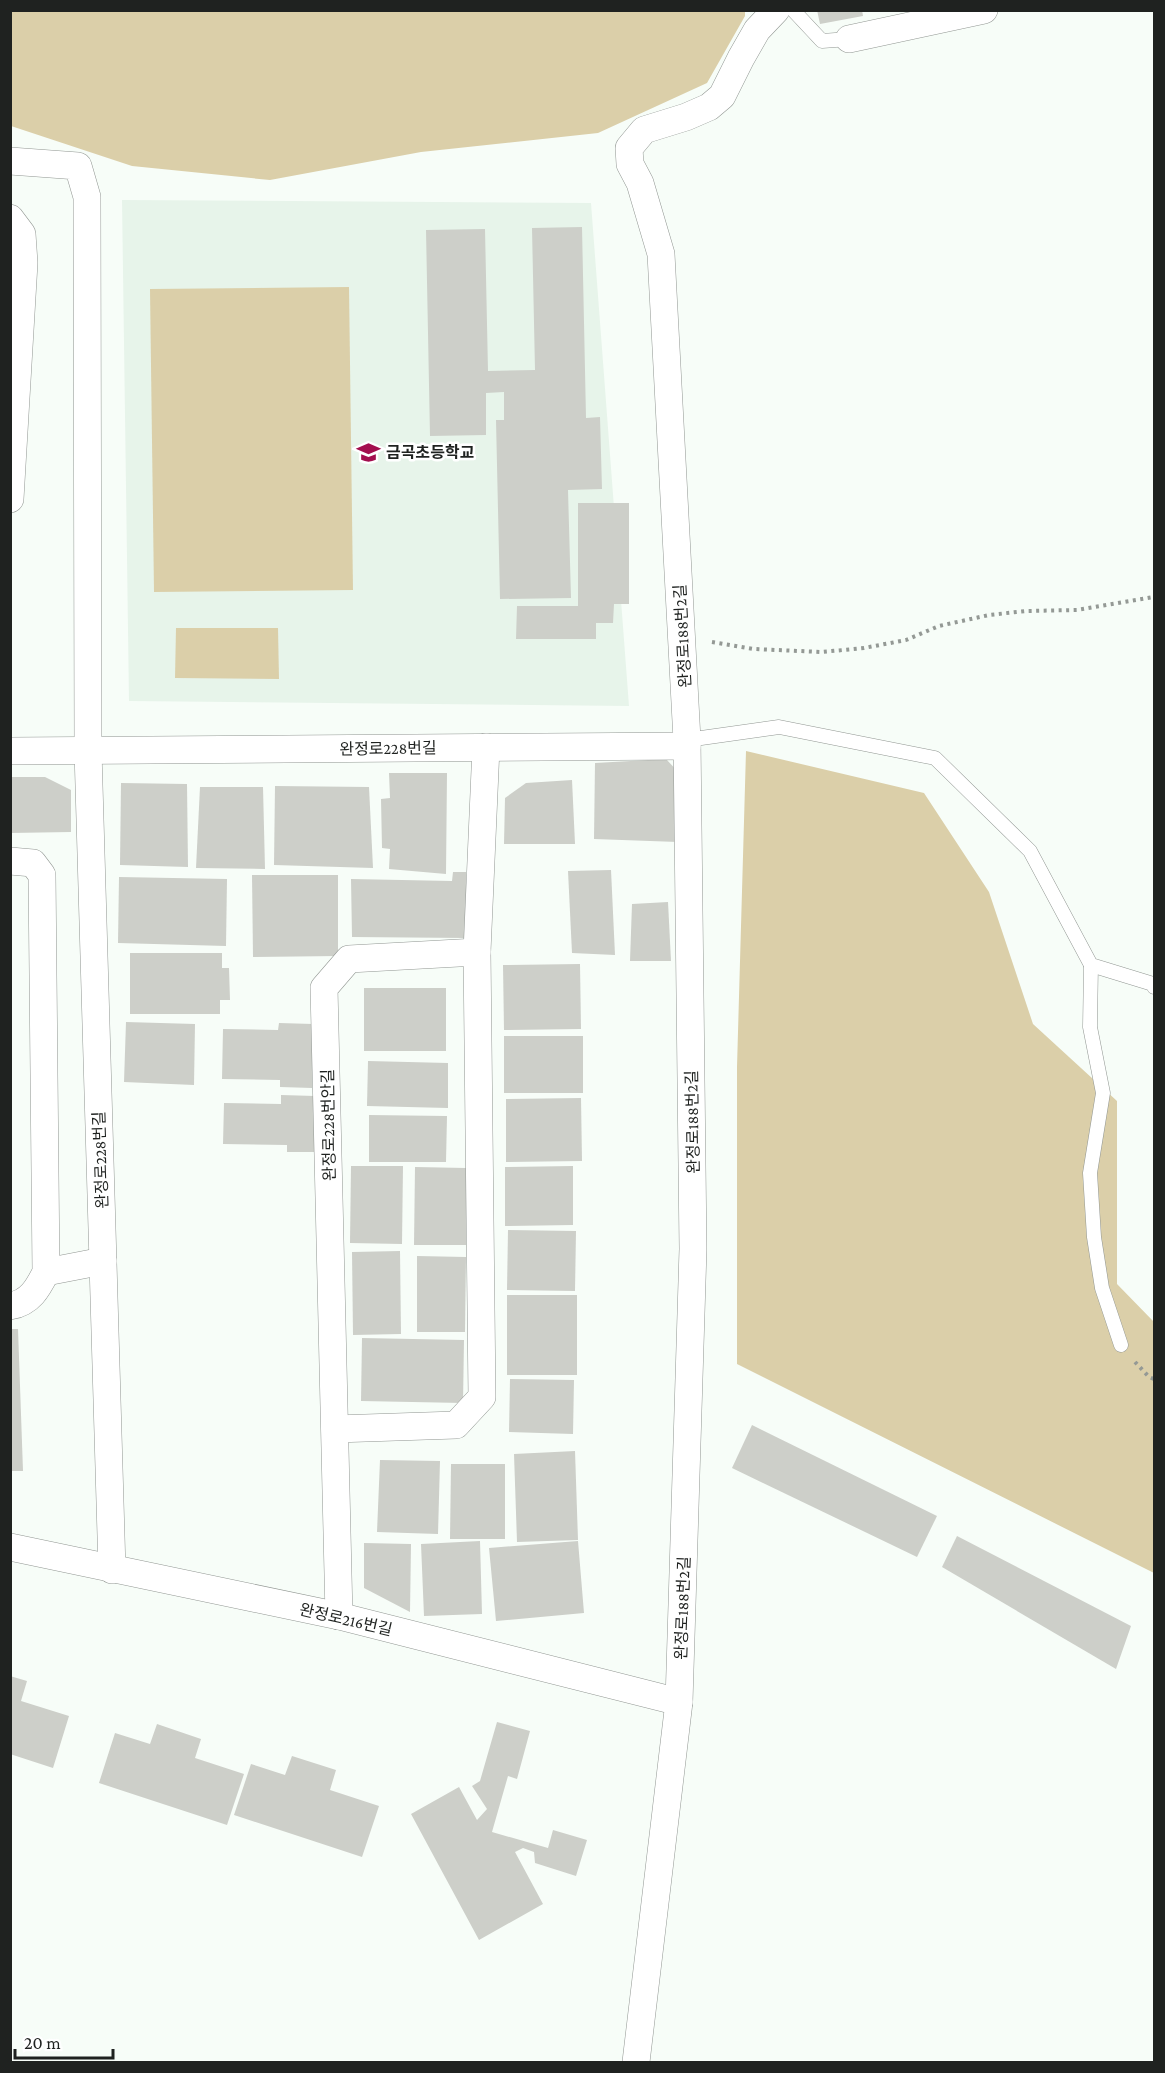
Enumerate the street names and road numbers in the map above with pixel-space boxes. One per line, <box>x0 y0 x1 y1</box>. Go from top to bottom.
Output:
street label: 완정로188번2길 <box>671 584 694 688</box>
street label: 완정로228번길 <box>339 739 437 758</box>
street label: 완정로228번안길 <box>319 1069 338 1181</box>
street label: 완정로188번2길 <box>683 1070 702 1174</box>
street label: 완정로228번길 <box>90 1111 111 1209</box>
street label: 완정로188번2길 <box>672 1556 693 1660</box>
street label: 완정로216번길 <box>298 1601 394 1638</box>

